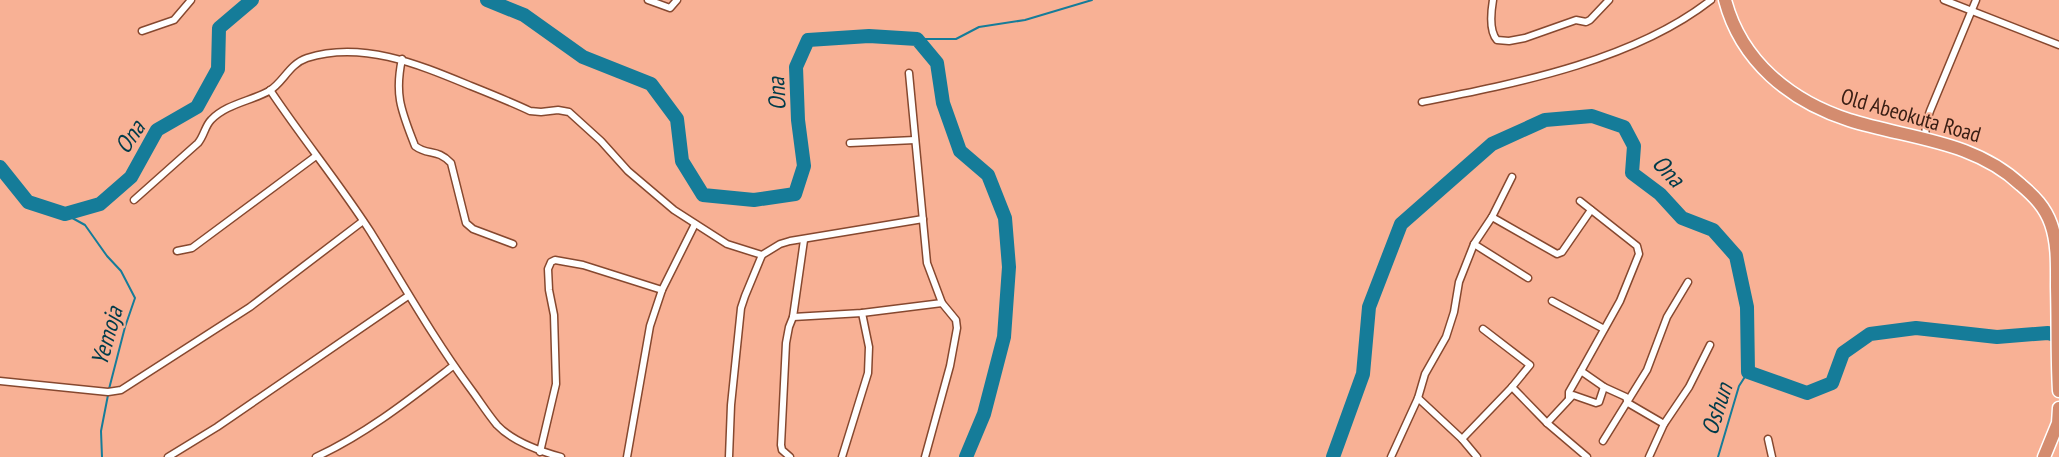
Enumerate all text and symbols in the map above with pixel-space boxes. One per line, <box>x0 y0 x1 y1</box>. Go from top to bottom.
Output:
water label: Ona <box>760 75 793 111</box>
street label: Old Abeokuta Road <box>1838 82 1984 148</box>
water label: Ona <box>107 113 153 159</box>
water label: Ona <box>1646 148 1692 194</box>
water label: Yemoja <box>83 301 130 369</box>
water label: Oshun <box>1694 378 1740 439</box>

